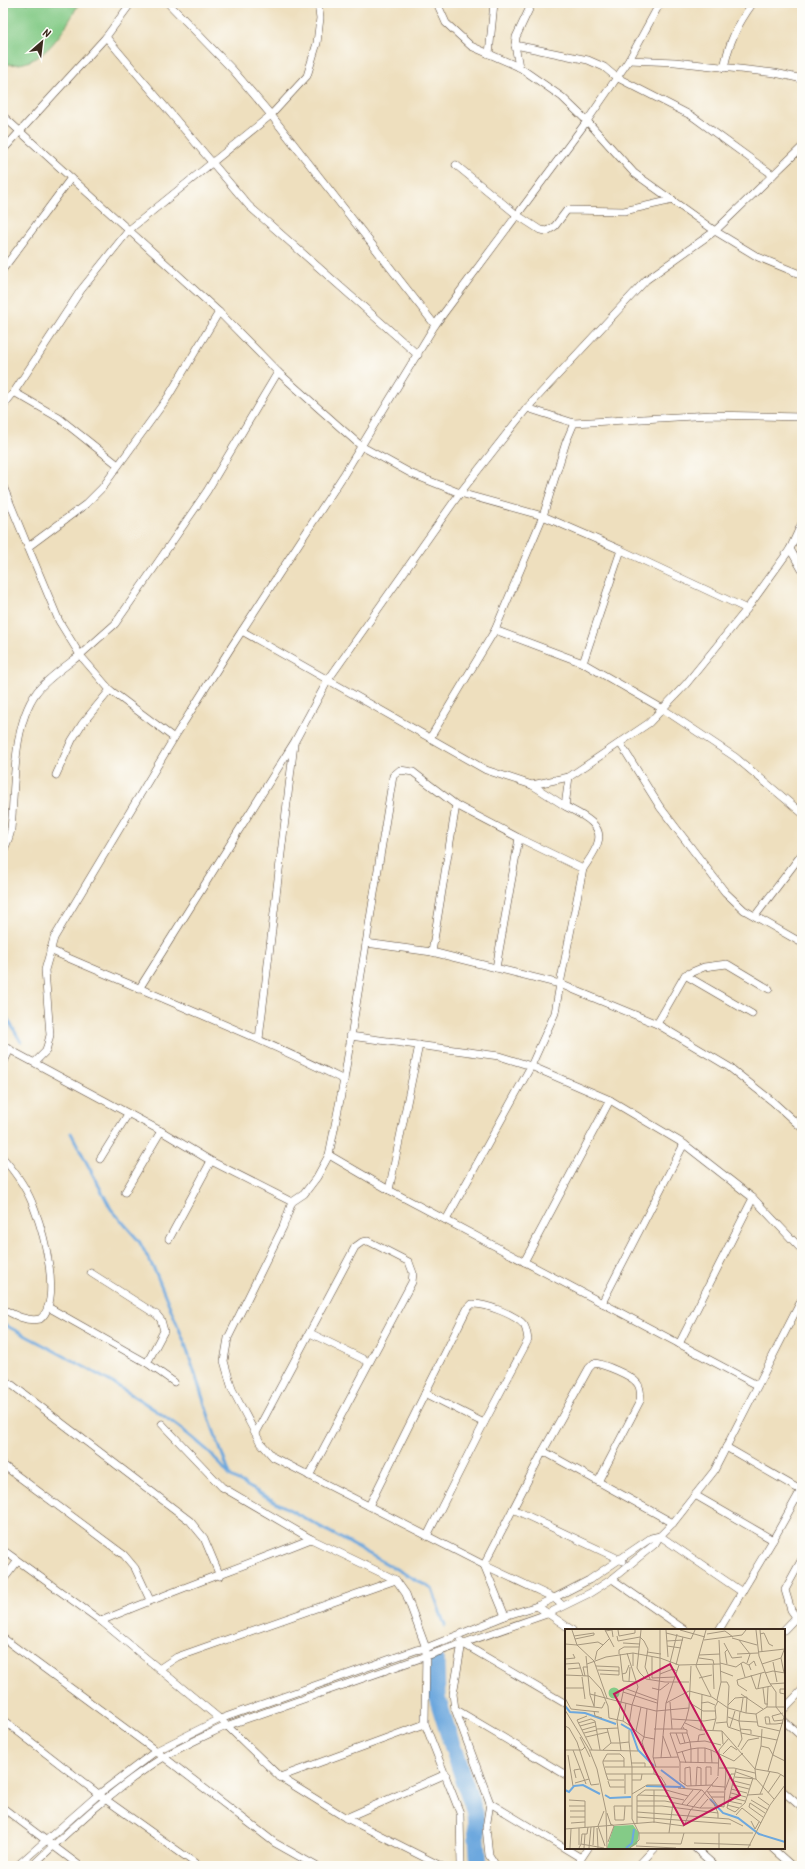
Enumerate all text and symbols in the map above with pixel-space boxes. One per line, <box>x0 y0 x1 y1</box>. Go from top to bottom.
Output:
north arrow <box>22 22 62 62</box>
text: N <box>39 24 54 44</box>
inset map <box>565 1629 785 1849</box>

